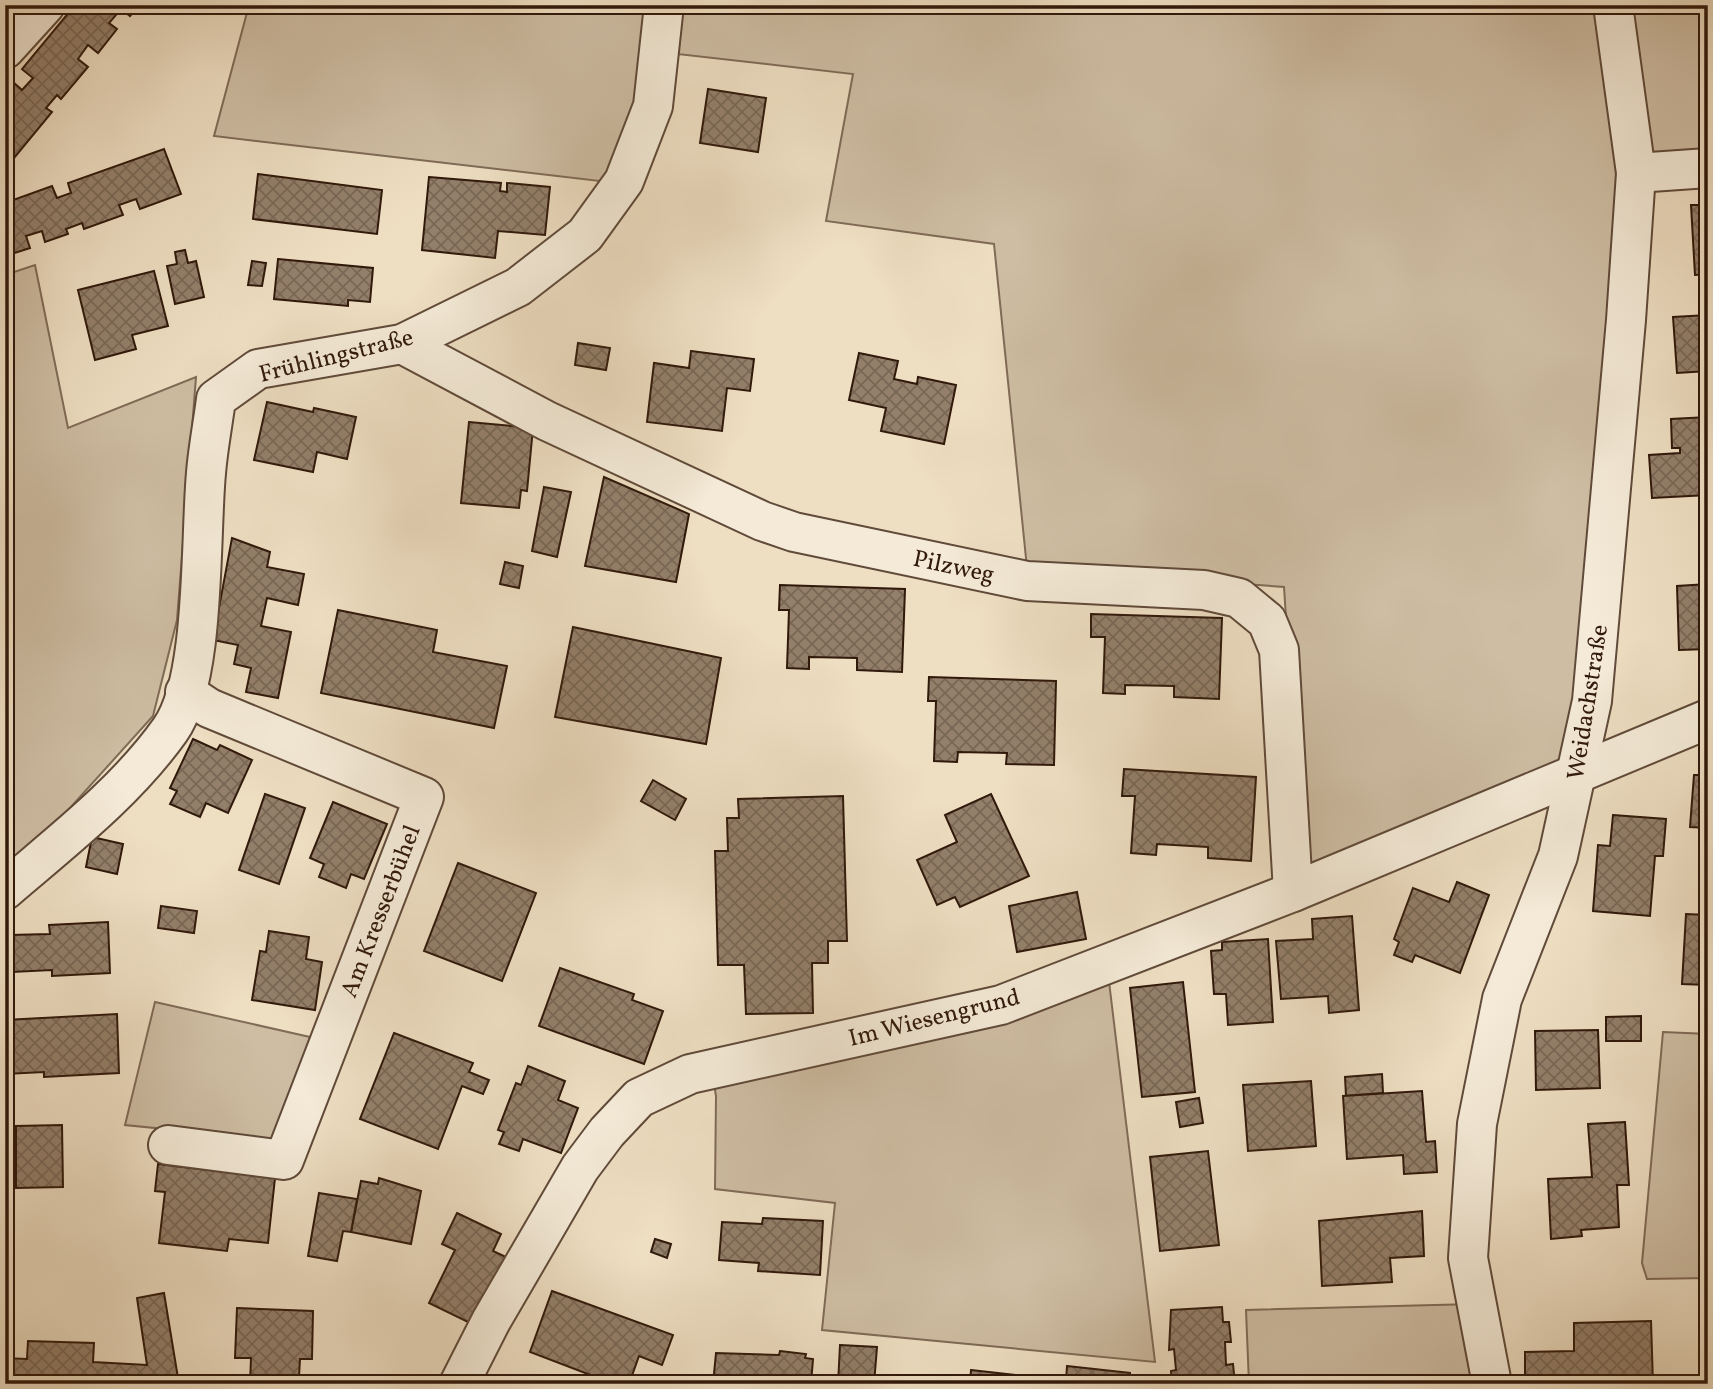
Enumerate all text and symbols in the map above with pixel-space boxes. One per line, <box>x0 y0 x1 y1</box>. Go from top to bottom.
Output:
street label: Frühlingstraße <box>256 321 417 393</box>
street label: Pilzweg <box>910 543 997 593</box>
street label: Weidachstraße <box>1560 622 1618 783</box>
street label: Am Kresserbühel <box>333 821 430 1003</box>
street label: Im Wiesengrund <box>845 981 1024 1057</box>

